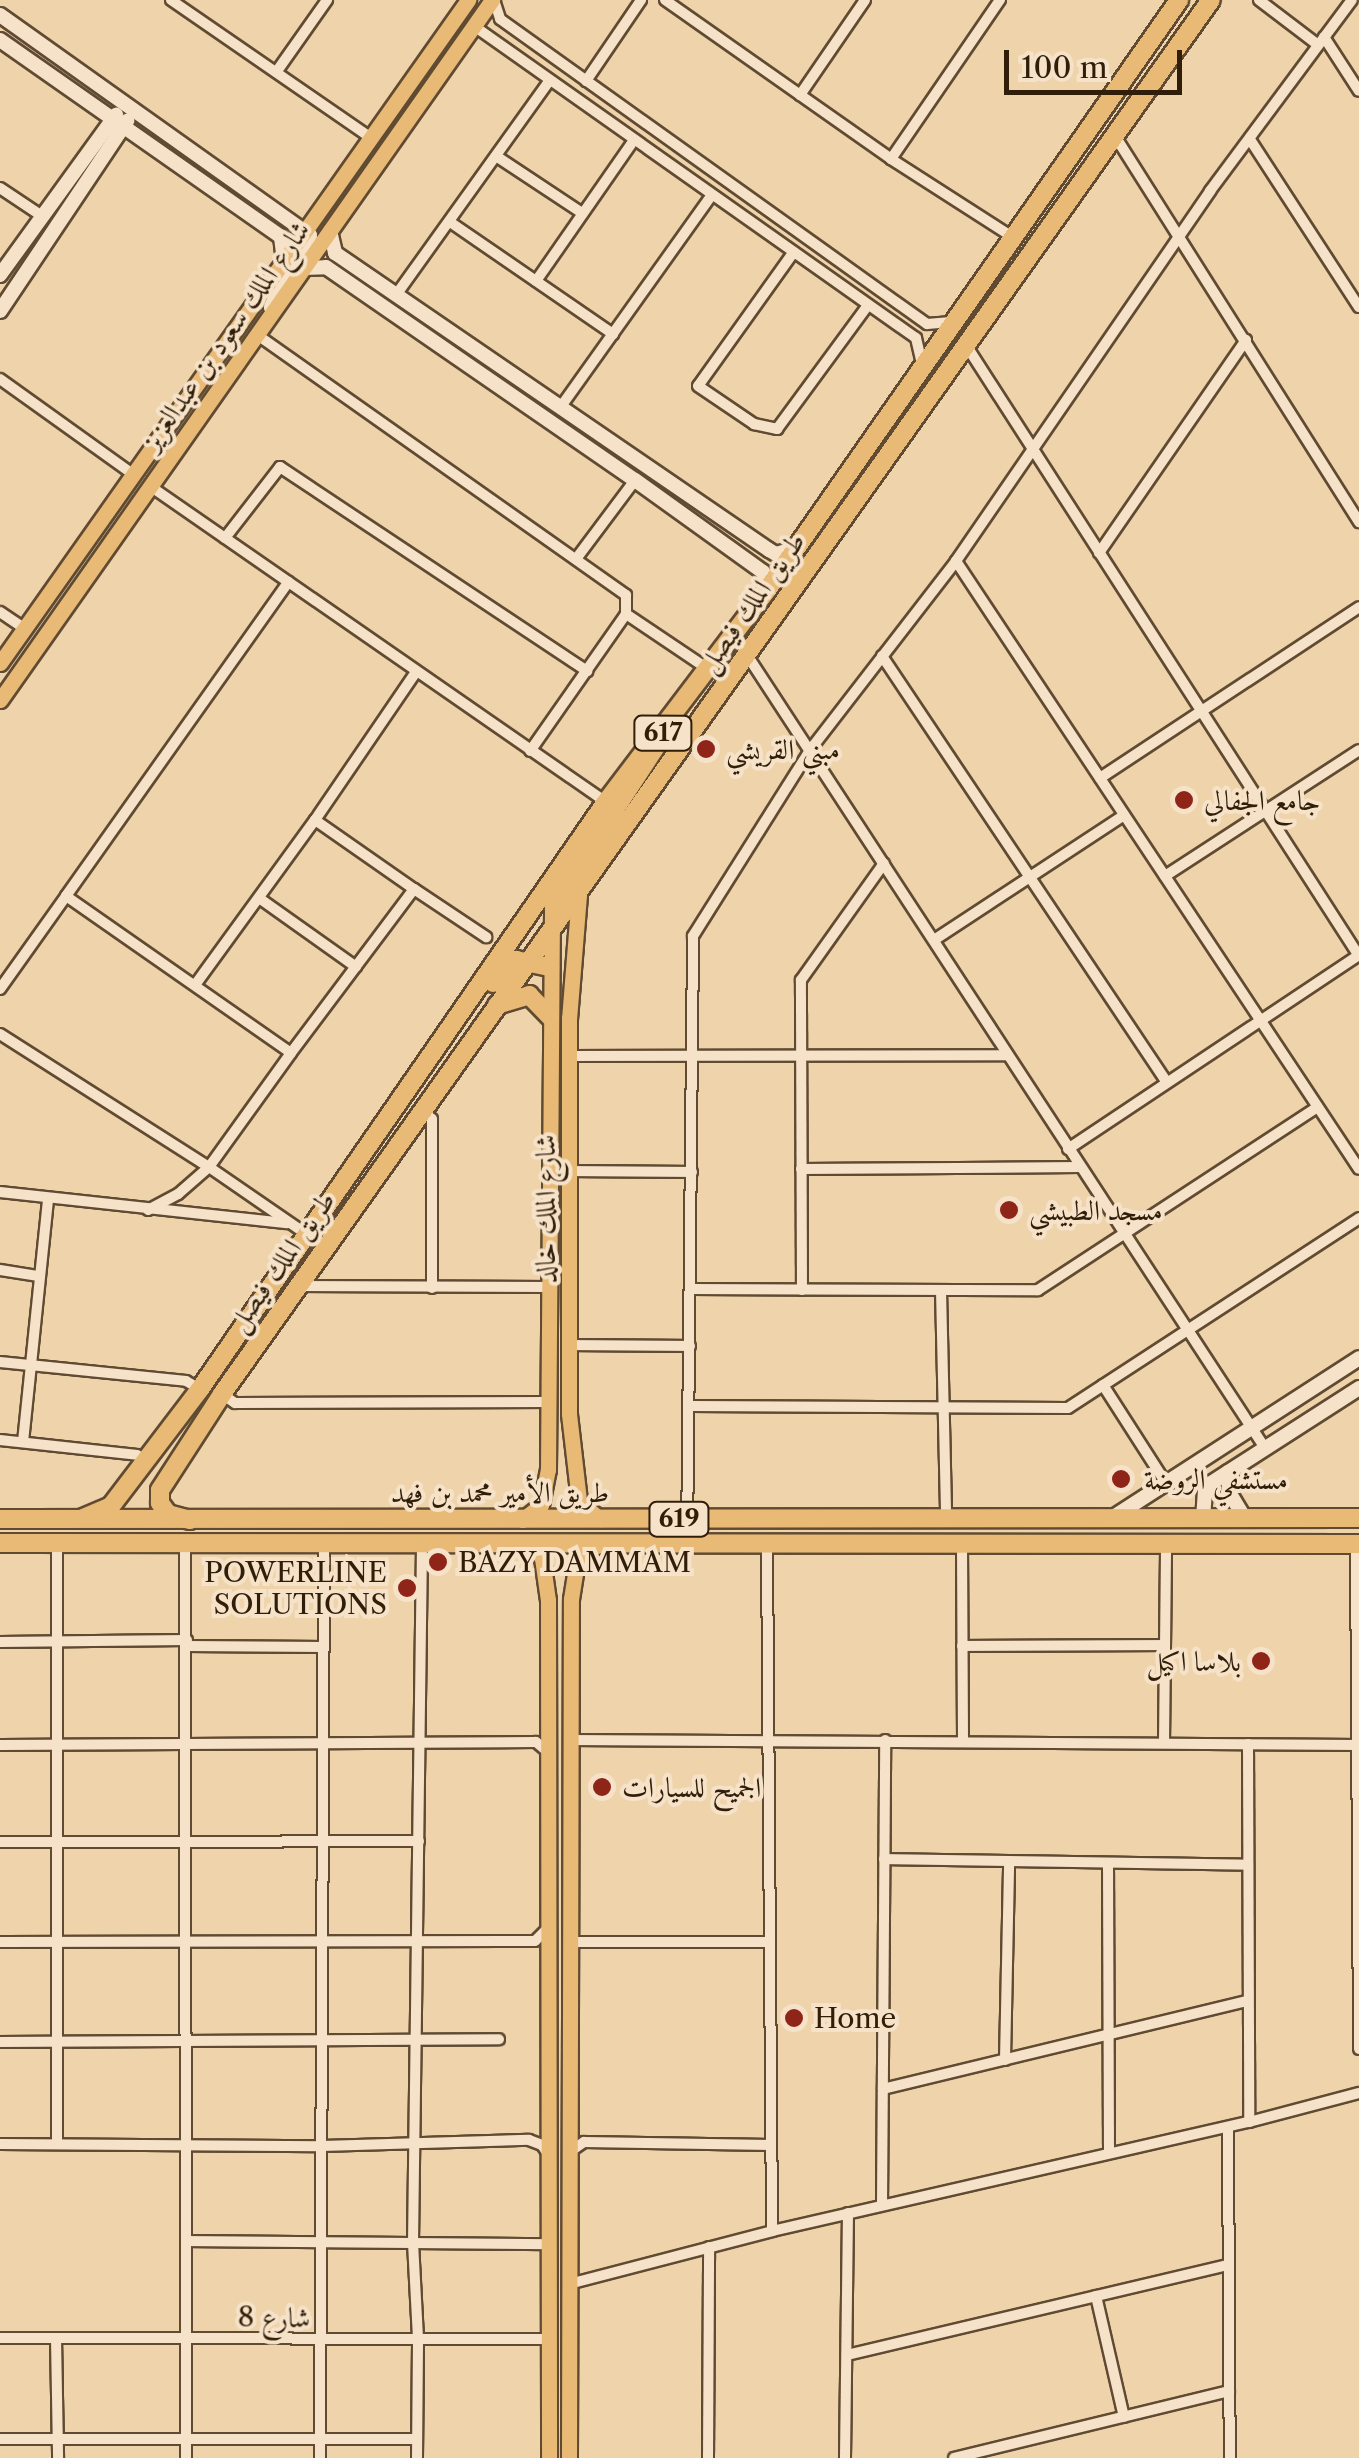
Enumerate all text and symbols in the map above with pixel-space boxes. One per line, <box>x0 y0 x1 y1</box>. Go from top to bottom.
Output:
scale bar <box>1009 30 1186 92</box>
text: 100 m <box>1021 49 1108 86</box>
street label: شارع الملك سعود بن عبدالعزيز <box>133 214 317 456</box>
street label: طريق الملك فيصل <box>690 525 812 679</box>
road number: 617 <box>633 713 693 753</box>
place label: مبني القريشي <box>726 732 840 766</box>
marker: مبني القريشي <box>695 738 717 760</box>
place label: جامع الجفالي <box>1204 783 1320 817</box>
marker: جامع الجفالي <box>1173 789 1195 811</box>
street label: شارع الملك خالد <box>528 1135 562 1283</box>
street label: طريق الملك فيصل <box>220 1184 342 1338</box>
place label: مسجد الطبيشي <box>1029 1193 1163 1227</box>
marker: مسجد الطبيشي <box>998 1199 1020 1221</box>
place label: مستشفي الروضة <box>1144 1462 1288 1496</box>
marker: مستشفي الروضة <box>1108 1466 1134 1492</box>
street label: طريق الأمير محمد بن فهد <box>391 1475 609 1509</box>
road number: 619 <box>646 1499 712 1539</box>
place label: BAZY DAMMAM <box>458 1545 692 1579</box>
marker: BAZY DAMMAM <box>427 1551 449 1573</box>
place label: POWERLINE SOLUTIONS <box>204 1555 387 1621</box>
marker: POWERLINE SOLUTIONS <box>396 1577 418 1599</box>
place label: بلاسا اكيل <box>1147 1644 1241 1678</box>
marker: بلاسا اكيل <box>1250 1650 1272 1672</box>
place label: الجميح للسيارات <box>622 1770 761 1804</box>
marker: الجميح للسيارات <box>591 1776 613 1798</box>
place label: Home <box>814 2001 896 2035</box>
marker: Home <box>783 2007 805 2029</box>
street label: شارع 8 <box>237 2300 311 2334</box>

